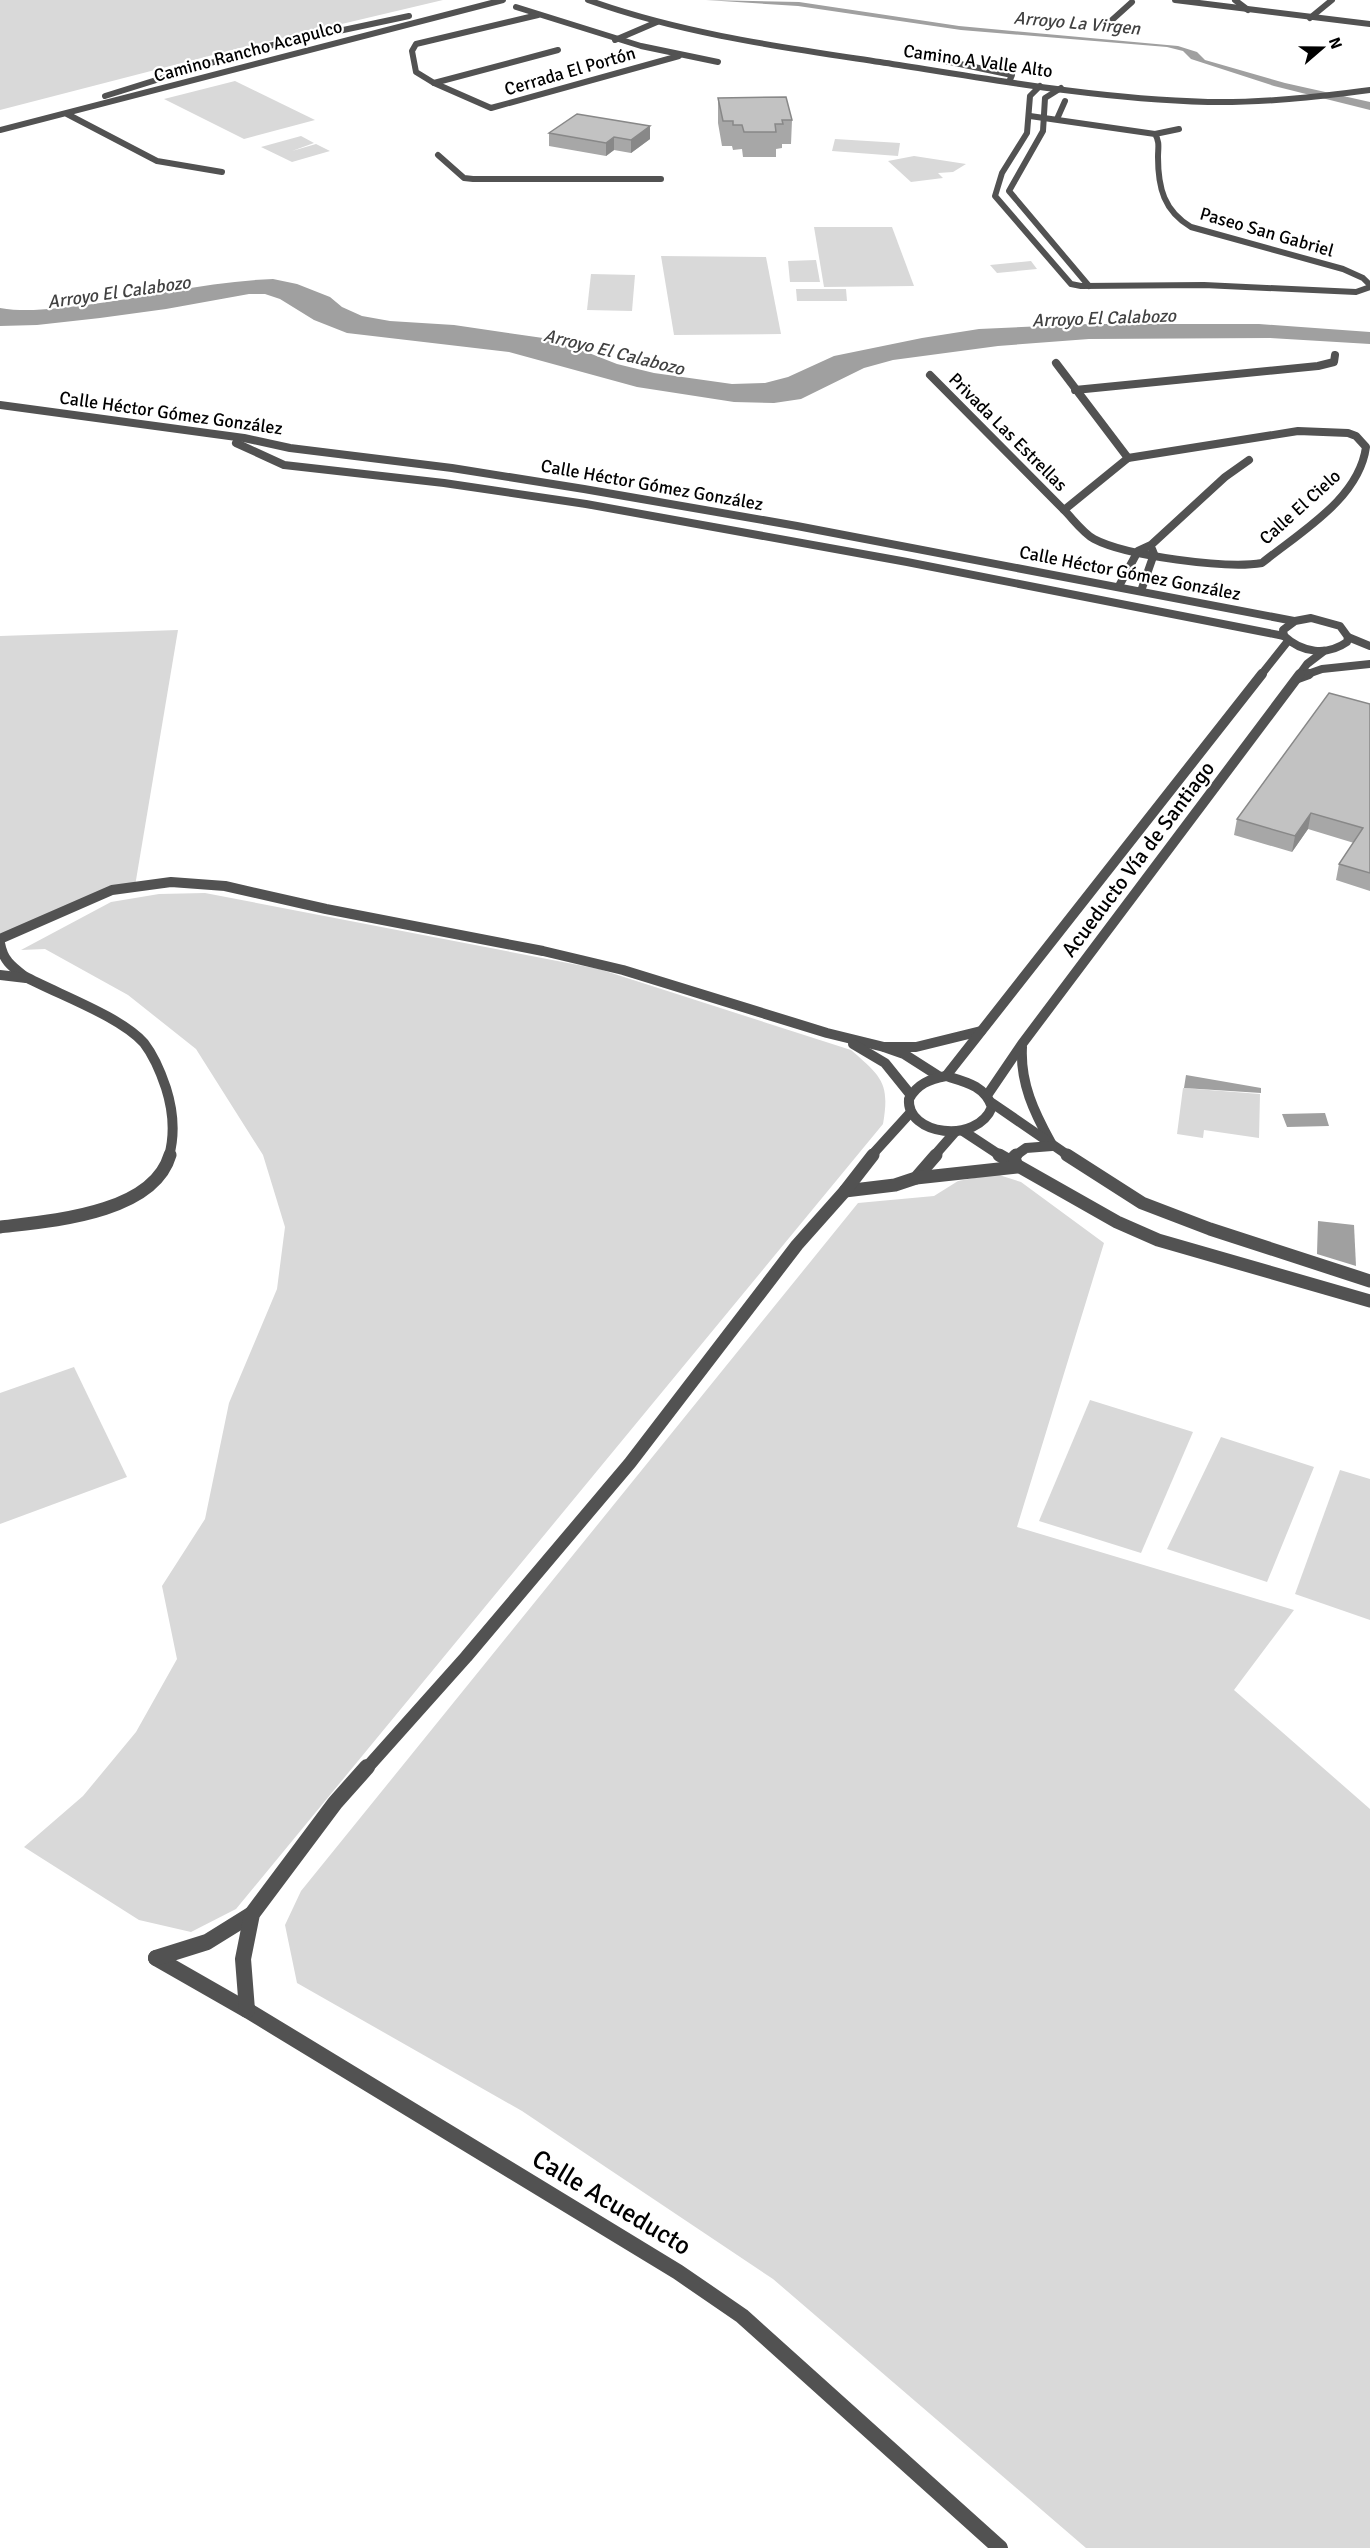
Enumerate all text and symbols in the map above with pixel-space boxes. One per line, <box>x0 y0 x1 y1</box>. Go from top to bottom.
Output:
water label: Arroyo La Virgen <box>1013 7 1142 40</box>
street label: Camino Rancho Acapulco <box>151 15 345 87</box>
north arrow <box>1292 18 1352 78</box>
text: N <box>1324 35 1346 52</box>
street label: Camino A Valle Alto <box>902 40 1054 82</box>
street label: Cerrada El Portón <box>502 42 638 100</box>
street label: Paseo San Gabriel <box>1197 202 1337 262</box>
water label: Arroyo El Calabozo <box>46 271 193 313</box>
water label: Arroyo El Calabozo <box>1032 304 1178 332</box>
water label: Arroyo El Calabozo <box>541 324 688 380</box>
street label: Privada Las Estrellas <box>944 368 1072 496</box>
street label: Calle Héctor Gómez González <box>58 386 284 440</box>
street label: Calle Héctor Gómez González <box>539 455 765 515</box>
street label: Calle El Cielo <box>1255 465 1345 549</box>
street label: Calle Héctor Gómez González <box>1017 541 1243 605</box>
street label: Acueducto Vía de Santiago <box>1056 756 1220 962</box>
street label: Calle Acueducto <box>526 2143 697 2263</box>

